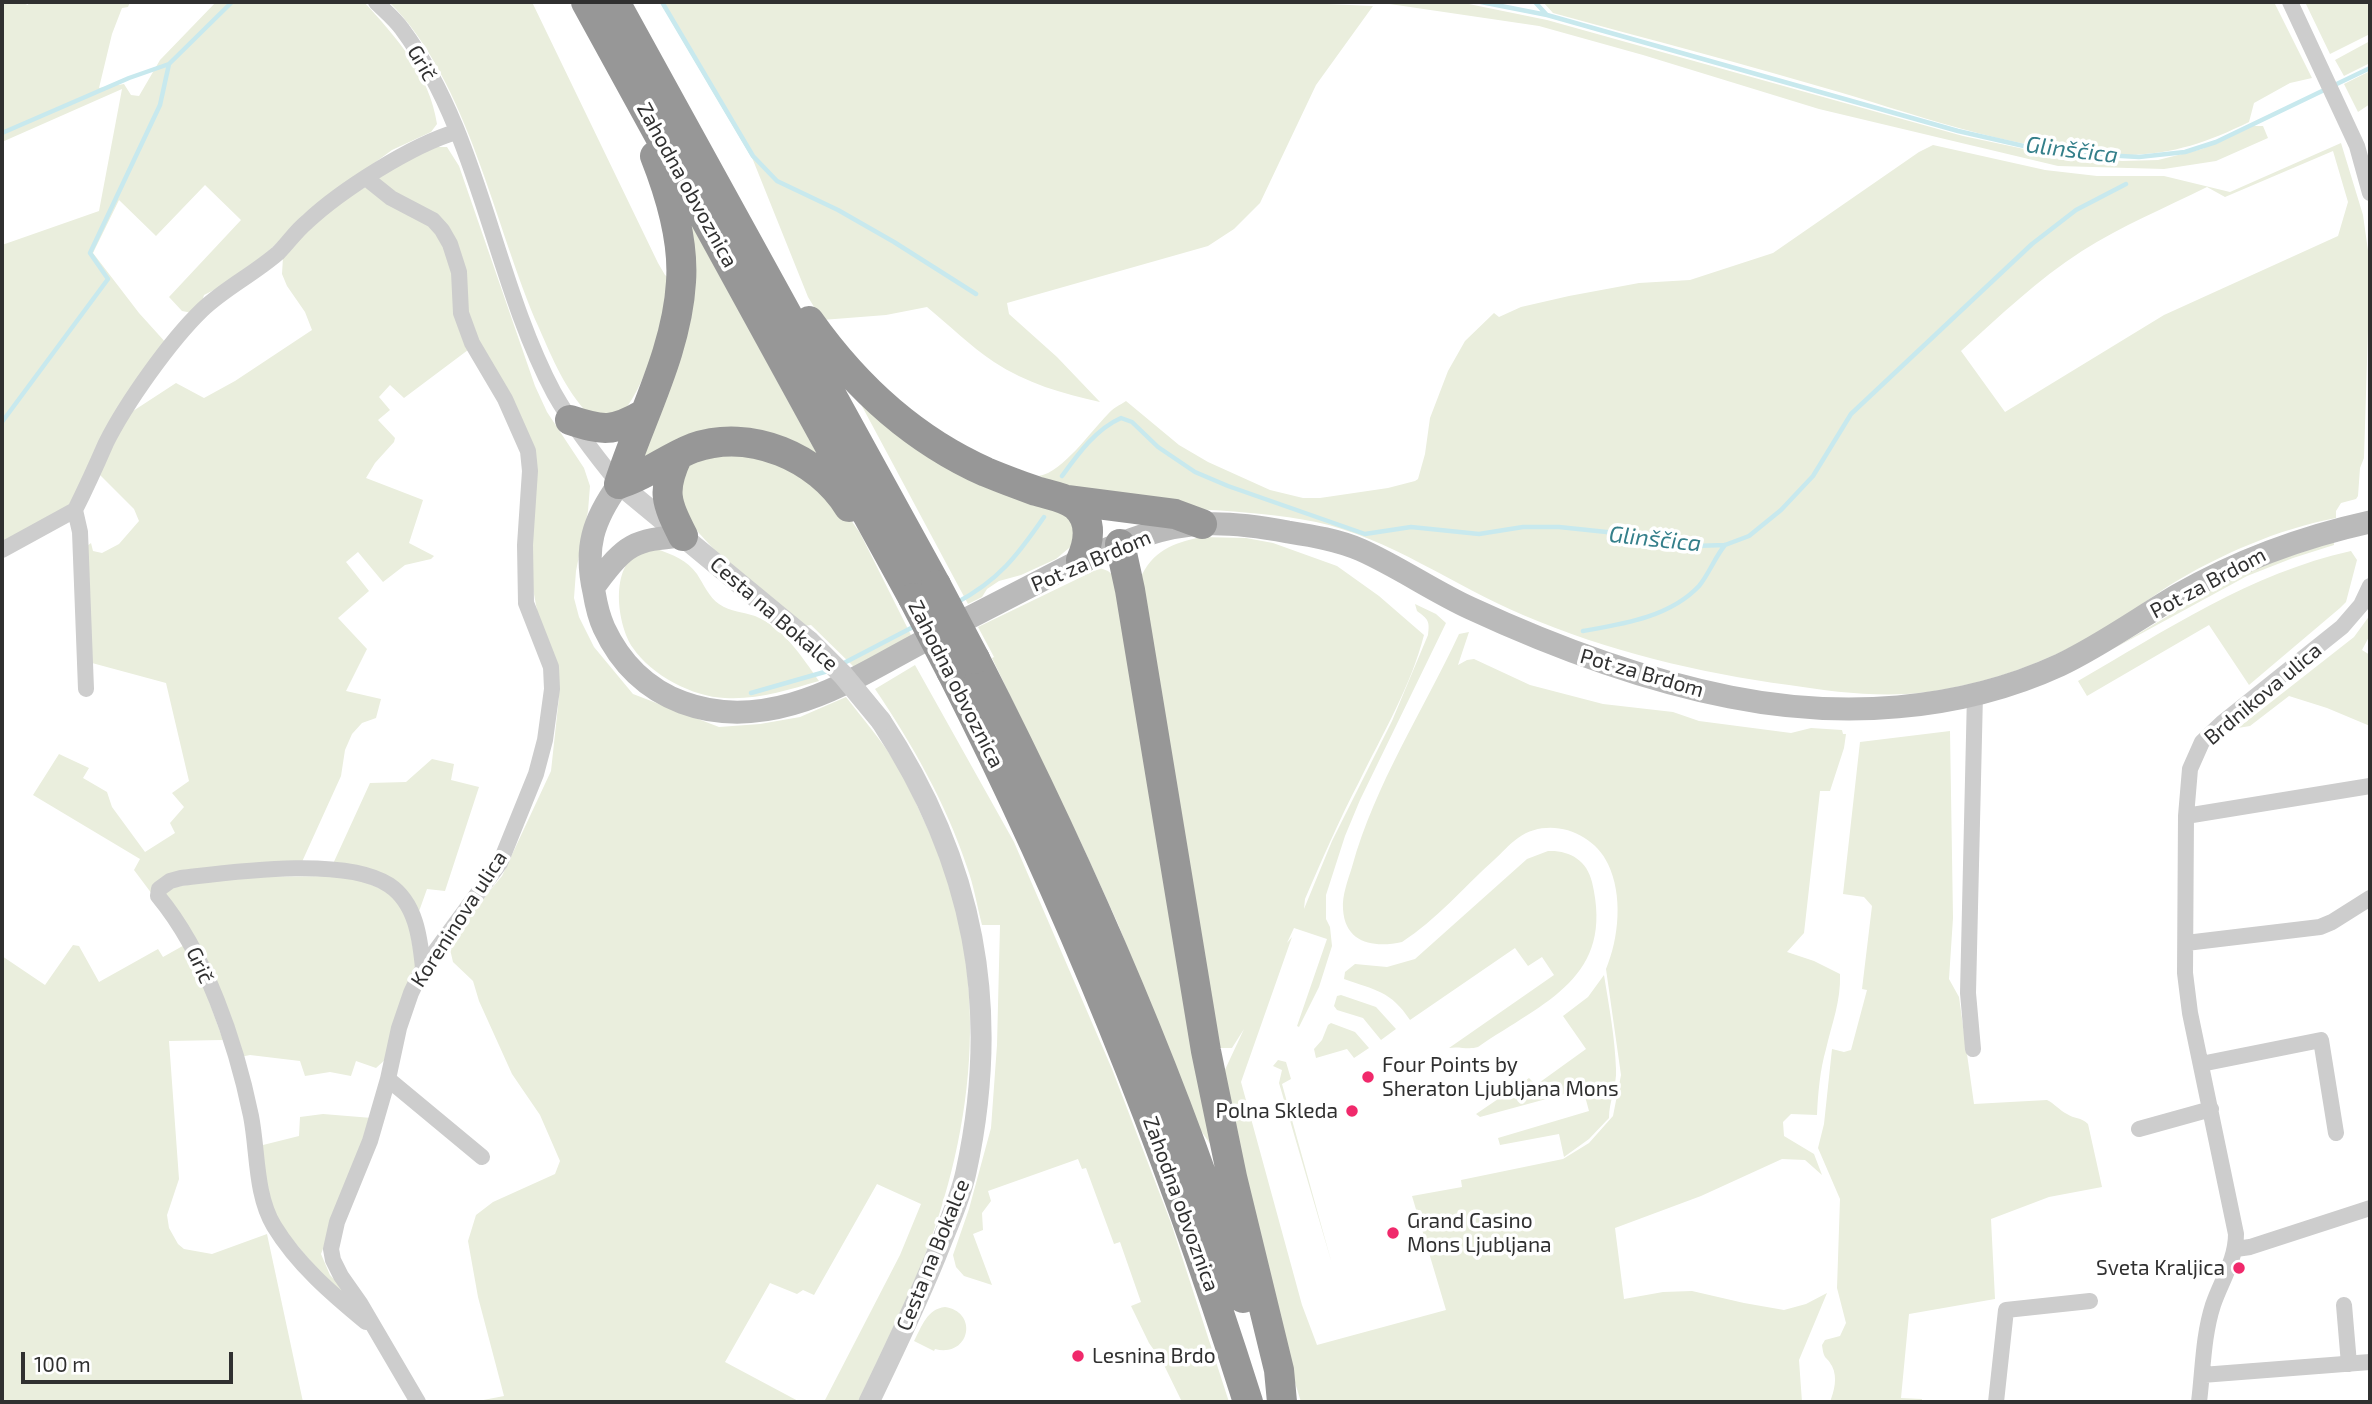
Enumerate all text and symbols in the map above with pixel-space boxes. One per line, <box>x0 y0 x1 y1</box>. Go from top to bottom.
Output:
street label: Grič <box>402 41 442 85</box>
street label: Zahodna obvoznica <box>631 98 743 272</box>
water label: Glinščica <box>2024 131 2120 169</box>
water label: Glinščica <box>1608 520 1702 558</box>
street label: Pot za Brdom <box>1027 525 1155 597</box>
street label: Pot za Brdom <box>2146 542 2270 624</box>
street label: Cesta na Bokalce <box>705 552 843 676</box>
street label: Zahodna obvoznica <box>903 596 1009 772</box>
street label: Brdnikova ulica <box>2199 638 2327 750</box>
street label: Pot za Brdom <box>1577 643 1707 703</box>
street label: Koreninova ulica <box>406 846 512 992</box>
street label: Grič <box>181 943 219 987</box>
place label: Four Points by Sheraton Ljubljana Mons <box>1382 1052 1619 1102</box>
marker: Four Points by Sheraton Ljubljana Mons <box>1360 1069 1376 1085</box>
place label: Polna Skleda <box>1216 1098 1338 1124</box>
marker: Polna Skleda <box>1344 1103 1360 1119</box>
street label: Zahodna obvoznica <box>1138 1113 1224 1295</box>
street label: Cesta na Bokalce <box>891 1175 975 1335</box>
place label: Grand Casino Mons Ljubljana <box>1407 1208 1552 1258</box>
marker: Grand Casino Mons Ljubljana <box>1385 1225 1401 1241</box>
place label: Sveta Kraljica <box>2096 1255 2225 1281</box>
marker: Sveta Kraljica <box>2231 1260 2247 1276</box>
scale bar <box>24 1338 236 1382</box>
place label: Lesnina Brdo <box>1092 1343 1216 1369</box>
marker: Lesnina Brdo <box>1070 1348 1086 1364</box>
text: 100 m <box>34 1351 91 1376</box>

